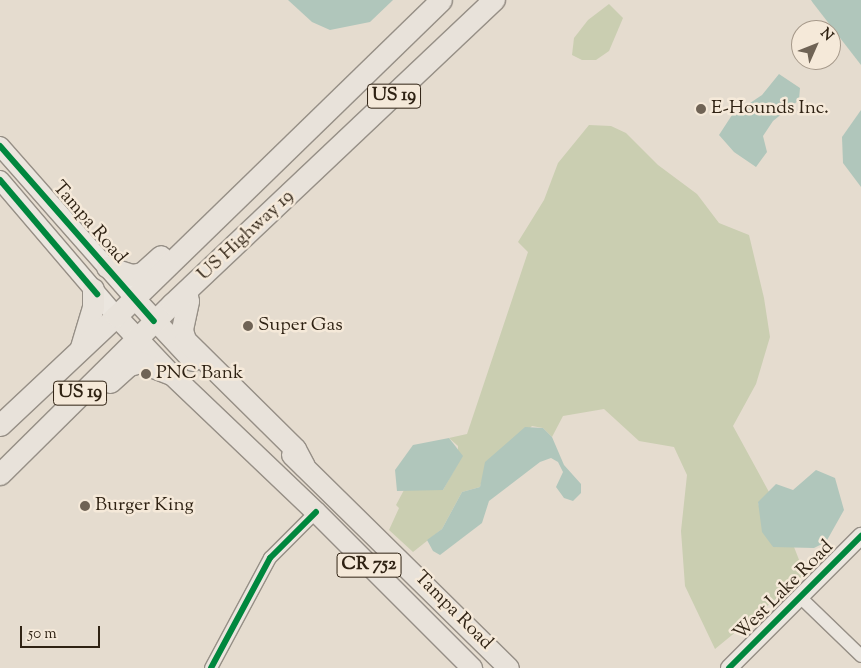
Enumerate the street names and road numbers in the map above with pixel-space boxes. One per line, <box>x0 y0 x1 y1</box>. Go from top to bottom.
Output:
road number: US 19 <box>366 80 422 112</box>
street label: Tampa Road <box>47 177 131 269</box>
street label: US Highway 19 <box>193 186 299 286</box>
road number: US 19 <box>52 378 108 408</box>
street label: West Lake Road <box>729 536 839 646</box>
road number: CR 752 <box>336 550 402 580</box>
street label: Tampa Road <box>409 567 497 655</box>

